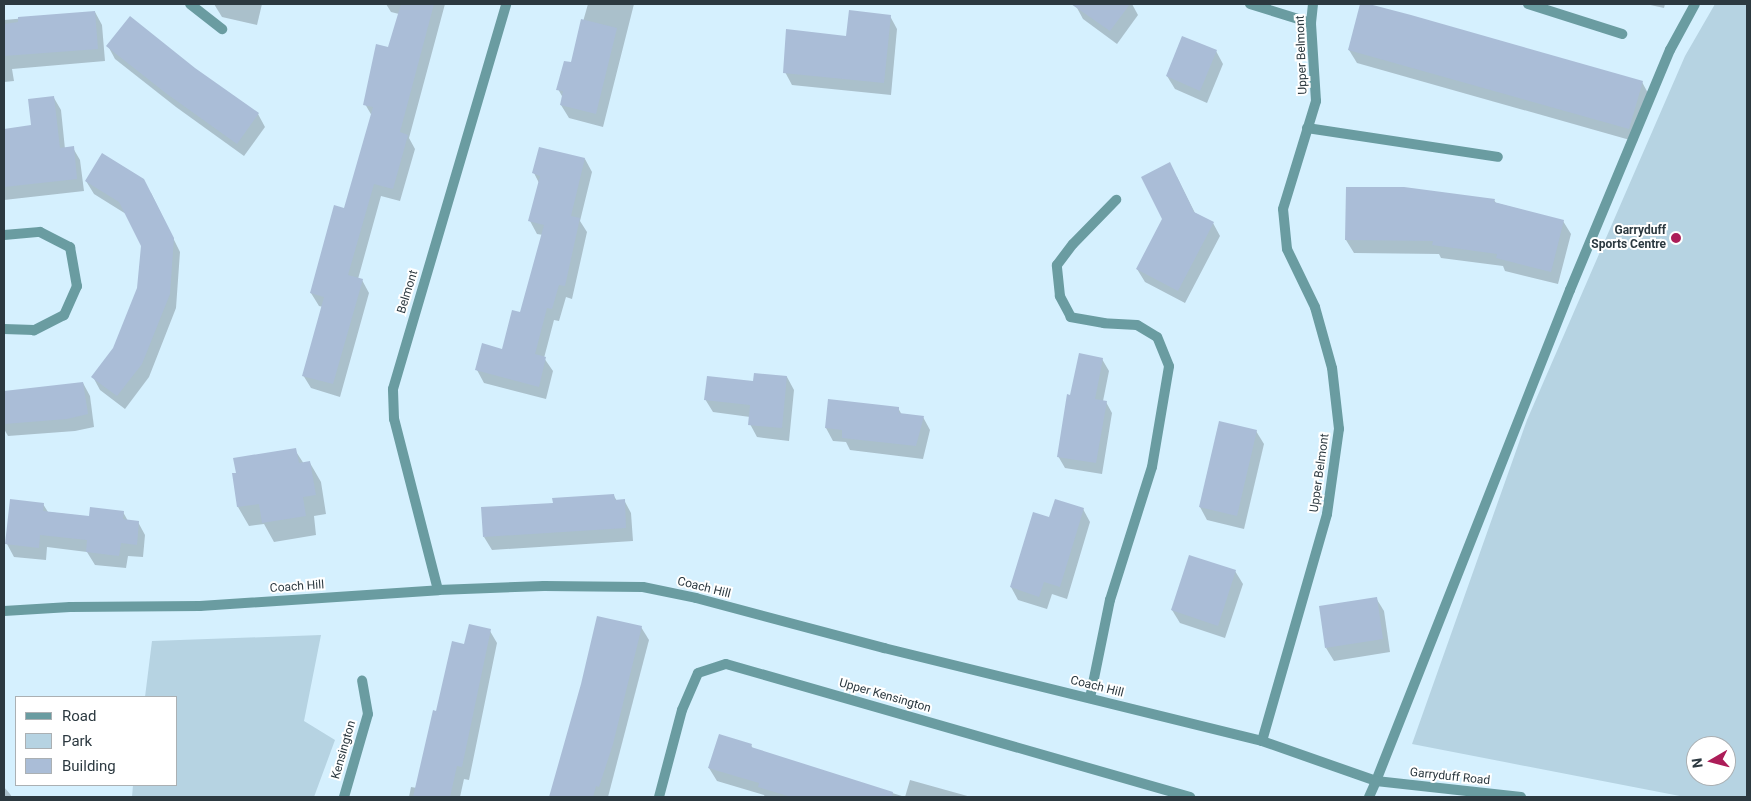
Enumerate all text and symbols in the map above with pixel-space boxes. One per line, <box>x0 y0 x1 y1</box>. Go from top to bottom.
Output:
street label: Upper Belmont <box>1293 15 1311 95</box>
place label: Garryduff Sports Centre <box>1591 224 1666 252</box>
marker: Garryduff Sports Centre <box>1670 232 1682 244</box>
street label: Belmont <box>395 269 421 315</box>
street label: Upper Belmont <box>1307 433 1333 513</box>
street label: Coach Hill <box>676 574 732 602</box>
street label: Coach Hill <box>269 578 325 596</box>
street label: Coach Hill <box>1069 673 1125 701</box>
street label: Upper Kensington <box>837 676 933 716</box>
legend <box>15 696 178 786</box>
text: Road <box>62 707 96 725</box>
street label: Kensington <box>329 719 359 781</box>
text: Park <box>62 732 92 750</box>
north arrow <box>1686 736 1736 786</box>
text: Building <box>62 757 116 775</box>
text: N <box>1689 757 1706 769</box>
street label: Garryduff Road <box>1409 766 1491 788</box>

